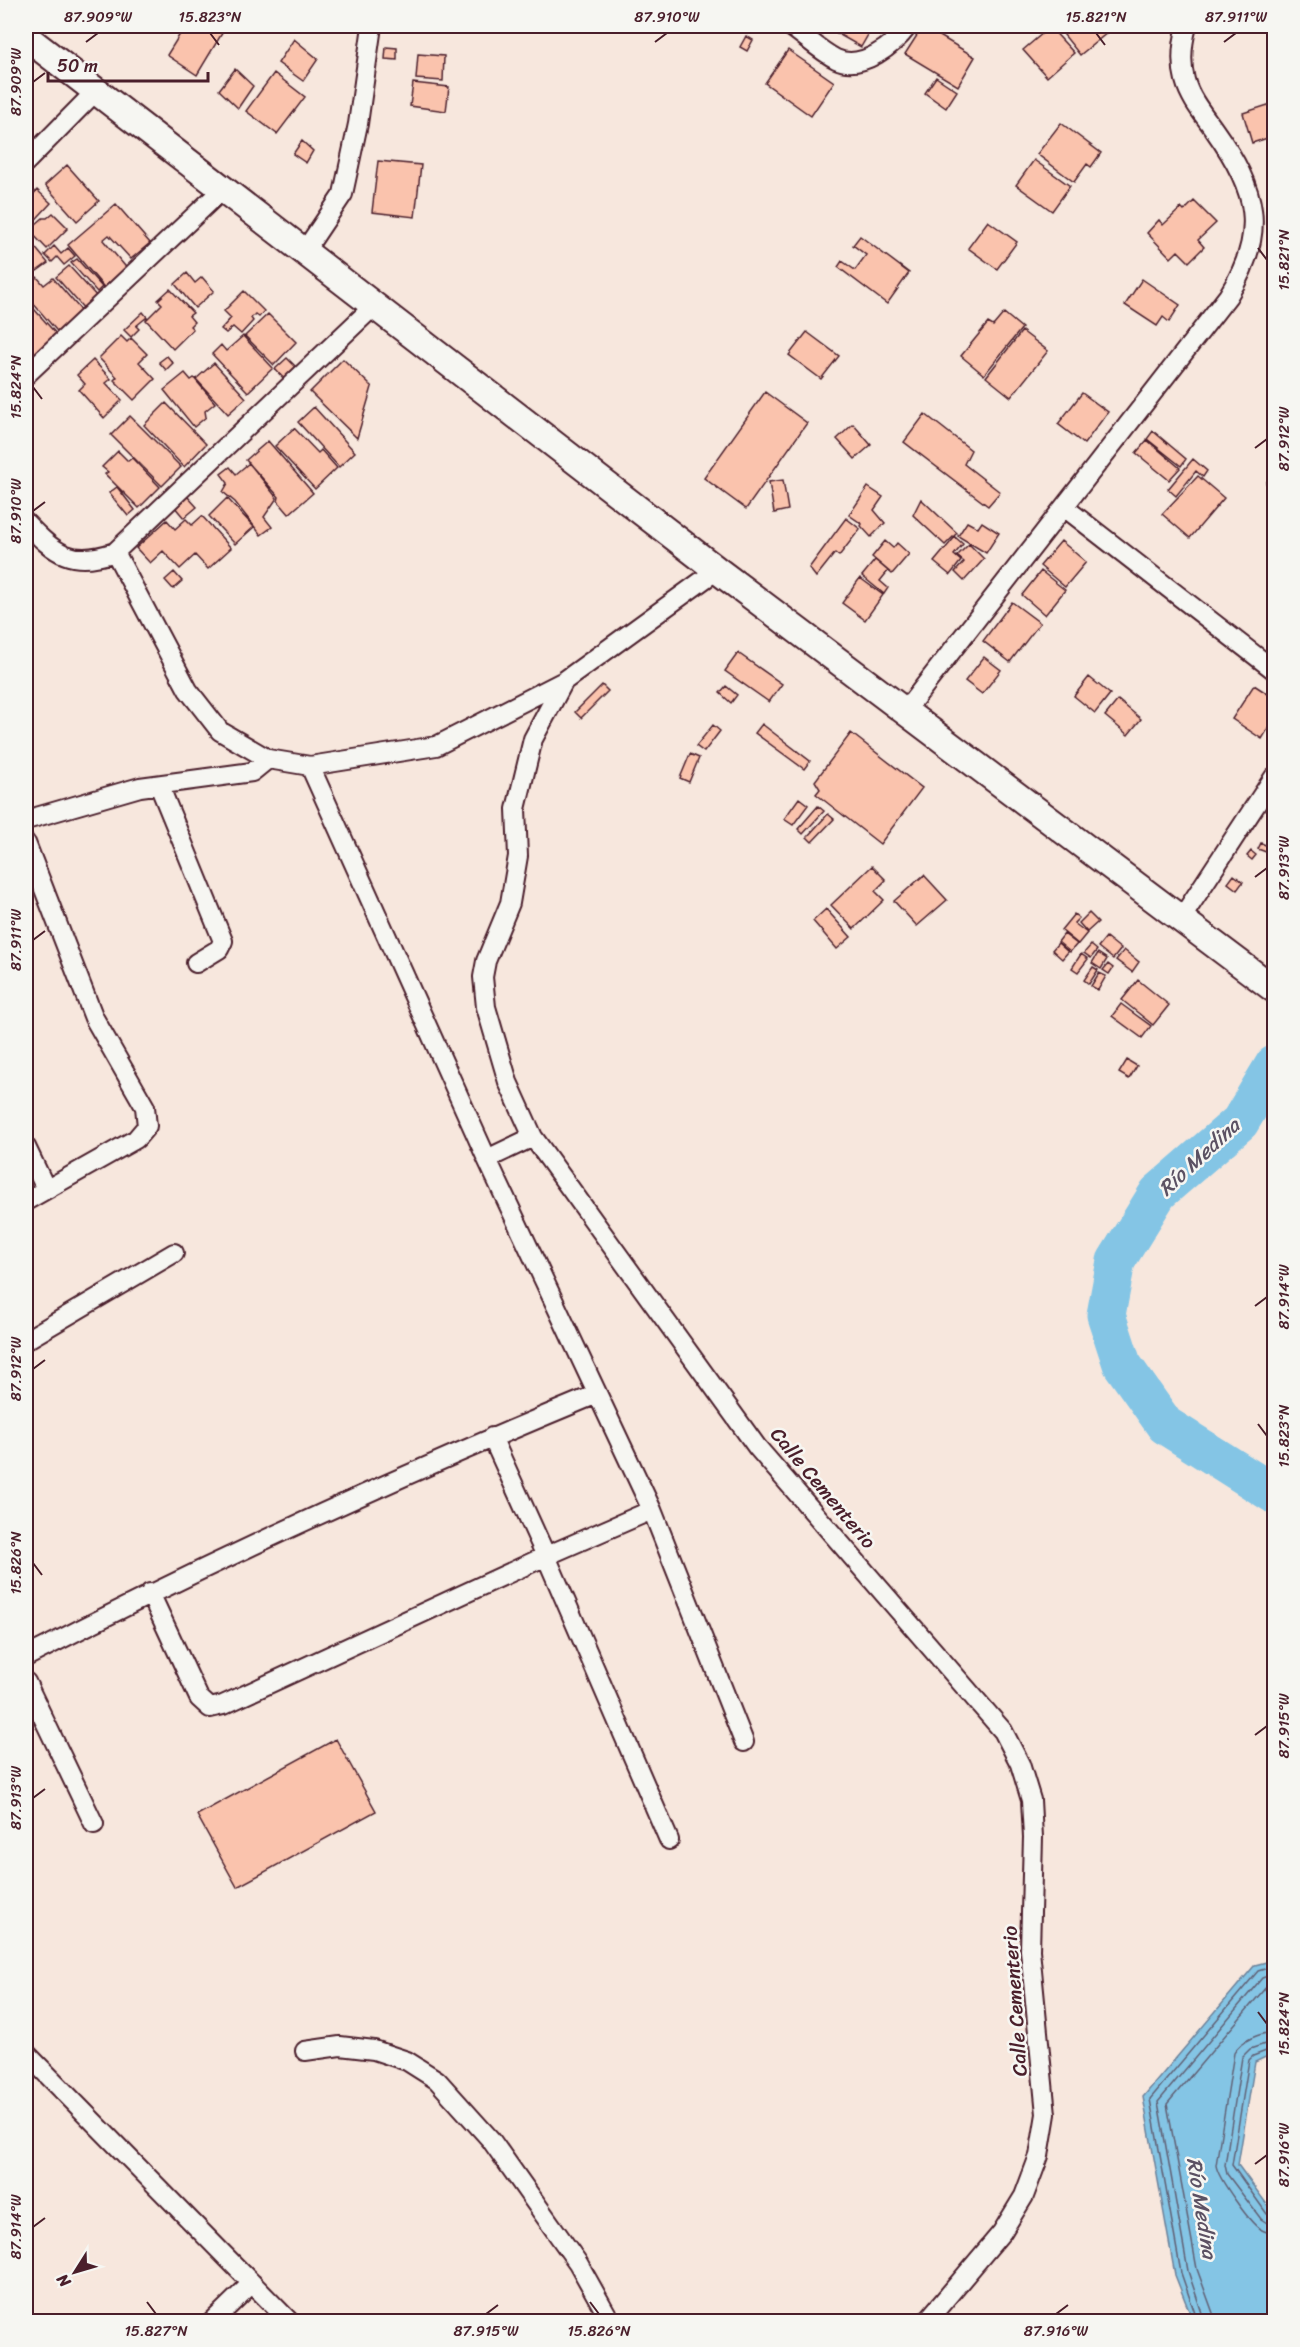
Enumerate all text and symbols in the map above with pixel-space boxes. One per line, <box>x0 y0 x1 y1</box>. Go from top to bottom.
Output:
text: 87.909°W <box>64 4 132 30</box>
text: 15.823°N <box>179 4 242 30</box>
text: 87.910°W <box>634 4 700 30</box>
text: 15.821°N <box>1065 4 1127 30</box>
text: 87.911°W <box>1205 4 1268 30</box>
scale bar <box>48 45 208 83</box>
text: 87.909°W <box>3 48 29 116</box>
text: 50 m <box>57 50 98 82</box>
text: 15.821°N <box>1271 229 1297 291</box>
text: 15.824°N <box>3 354 29 419</box>
text: 87.912°W <box>1271 406 1297 471</box>
text: 87.910°W <box>3 478 29 544</box>
text: 87.913°W <box>1271 836 1297 900</box>
text: 87.911°W <box>3 908 29 971</box>
water label: Río Medina <box>1149 1107 1250 1206</box>
text: 87.914°W <box>1271 1264 1297 1330</box>
text: 87.912°W <box>3 1336 29 1401</box>
text: 15.823°N <box>1271 1404 1297 1467</box>
street label: Calle Cementerio <box>761 1419 885 1557</box>
text: 15.826°N <box>3 1531 29 1595</box>
text: 87.915°W <box>1271 1693 1297 1758</box>
text: 87.913°W <box>3 1766 29 1830</box>
street label: Calle Cementerio <box>992 1925 1038 2077</box>
text: 15.824°N <box>1271 1991 1297 2056</box>
text: 87.916°W <box>1271 2122 1297 2187</box>
water label: Río Medina <box>1175 2155 1229 2263</box>
text: 87.914°W <box>3 2194 29 2260</box>
north arrow <box>45 2242 105 2302</box>
text: N <box>48 2267 79 2295</box>
text: 15.827°N <box>124 2318 188 2344</box>
text: 87.915°W <box>454 2318 519 2344</box>
text: 15.826°N <box>567 2318 631 2344</box>
text: 87.916°W <box>1024 2318 1089 2344</box>

